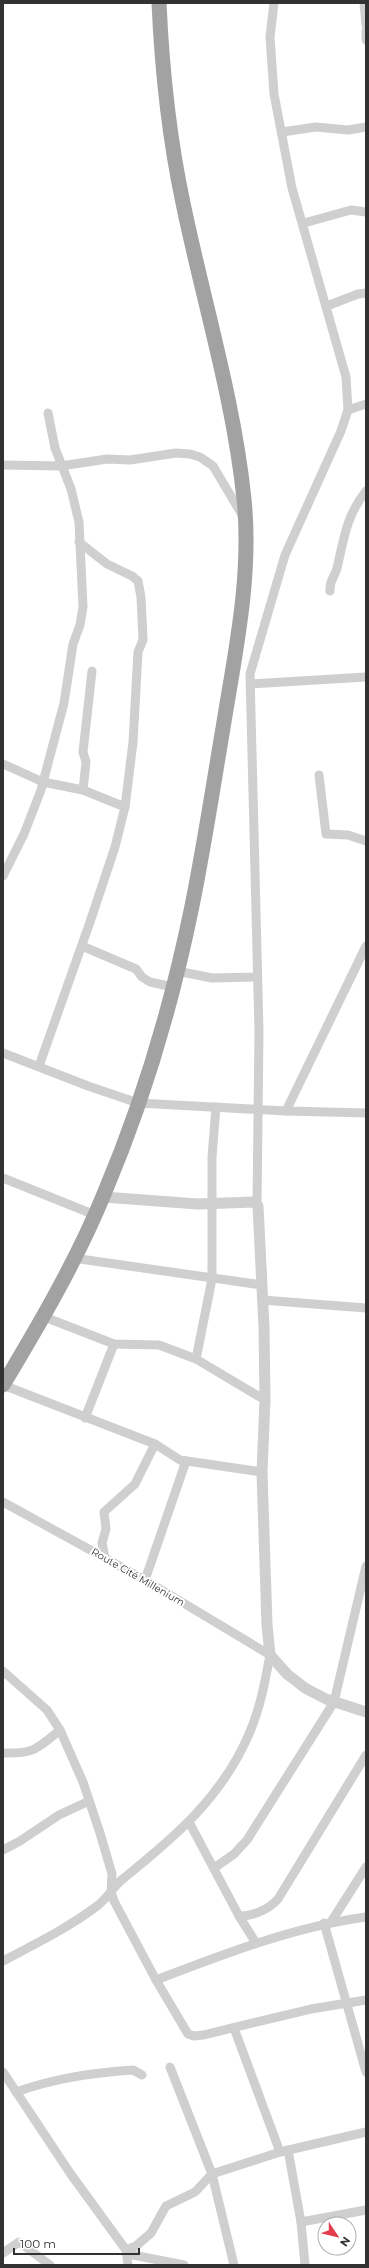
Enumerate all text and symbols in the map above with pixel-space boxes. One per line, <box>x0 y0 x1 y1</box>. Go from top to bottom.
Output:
street label: Route Cité Millenium <box>89 1545 187 1609</box>
north arrow <box>317 2216 357 2256</box>
scale bar <box>14 2230 139 2256</box>
text: N <box>337 2234 353 2249</box>
text: 100 m <box>20 2236 56 2251</box>

